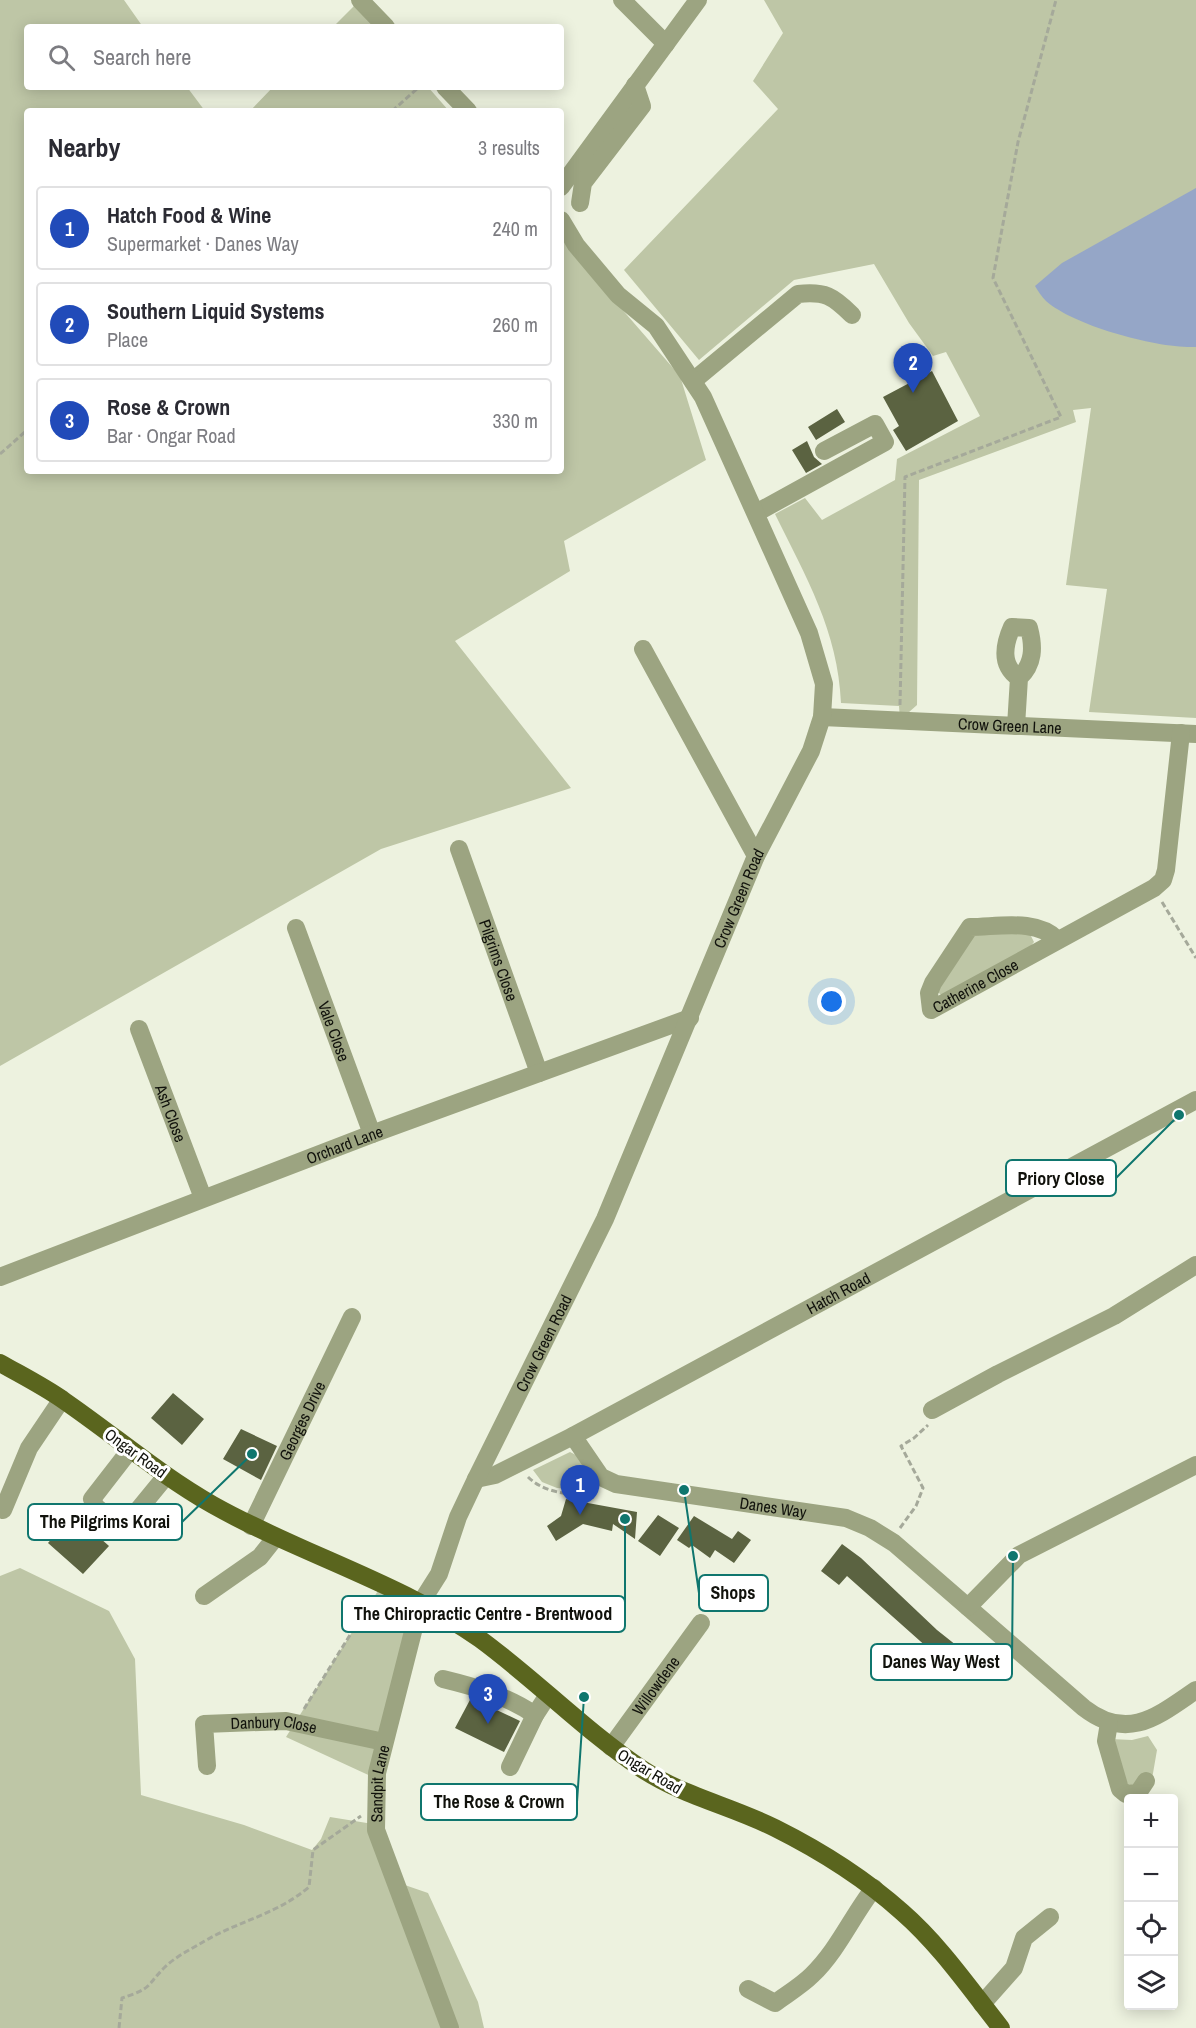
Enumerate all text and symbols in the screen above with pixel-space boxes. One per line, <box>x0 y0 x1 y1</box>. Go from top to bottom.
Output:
search box <box>24 24 564 90</box>
icon: search <box>45 41 78 74</box>
text: Search here <box>93 42 191 72</box>
text: Nearby <box>48 130 120 165</box>
text: 3 results <box>478 134 540 161</box>
text: Hatch Food & Wine <box>107 200 271 230</box>
text: 1 <box>65 215 74 242</box>
text: 240 m <box>492 215 538 242</box>
text: Supermarket · Danes Way <box>107 230 299 257</box>
text: Southern Liquid Systems <box>107 296 325 326</box>
text: 2 <box>65 311 74 338</box>
text: 260 m <box>492 311 538 338</box>
text: Place <box>107 326 148 353</box>
pin: 2 <box>894 344 932 393</box>
text: Rose & Crown <box>107 392 230 422</box>
text: 3 <box>65 407 74 434</box>
text: 330 m <box>492 407 538 434</box>
text: Bar · Ongar Road <box>107 422 236 449</box>
street label: Crow Green Lane <box>958 712 1062 739</box>
street label: Crow Green Road <box>708 845 769 951</box>
street label: Pilgrims Close <box>474 916 523 1004</box>
street label: Catherine Close <box>928 953 1022 1018</box>
your location <box>817 987 846 1016</box>
street label: Vale Close <box>313 998 355 1064</box>
street label: Ash Close <box>150 1080 192 1145</box>
street label: Orchard Lane <box>303 1120 386 1169</box>
callout: Priory Close <box>1006 1160 1116 1196</box>
text: Priory Close <box>1018 1166 1104 1191</box>
street label: Hatch Road <box>803 1267 874 1319</box>
street label: Crow Green Road <box>510 1291 577 1395</box>
street label: Georges Drive <box>273 1377 330 1464</box>
street label: Ongar Road <box>101 1423 171 1483</box>
pin: 1 <box>560 1466 600 1515</box>
street label: Danes Way <box>738 1491 808 1523</box>
callout: The Pilgrims Korai <box>28 1504 182 1540</box>
text: The Pilgrims Korai <box>40 1509 170 1534</box>
callout: Shops <box>699 1575 768 1611</box>
text: Shops <box>710 1580 756 1605</box>
callout: The Chiropractic Centre - Brentwood <box>342 1596 625 1632</box>
text: The Chiropractic Centre - Brentwood <box>354 1601 612 1626</box>
callout: Danes Way West <box>871 1644 1012 1680</box>
text: Danes Way West <box>882 1649 1000 1674</box>
street label: Willowdene <box>627 1652 684 1719</box>
pin: 3 <box>468 1674 508 1724</box>
street label: Danbury Close <box>230 1710 319 1738</box>
street label: Sandpit Lane <box>365 1743 395 1823</box>
street label: Ongar Road <box>614 1743 686 1799</box>
callout: The Rose & Crown <box>421 1784 577 1820</box>
text: The Rose & Crown <box>433 1789 565 1814</box>
map controls <box>1124 1794 1178 2010</box>
button: + <box>1124 1794 1178 1848</box>
button: − <box>1124 1848 1178 1902</box>
button: locate <box>1124 1902 1178 1956</box>
button: layers <box>1124 1956 1178 2010</box>

